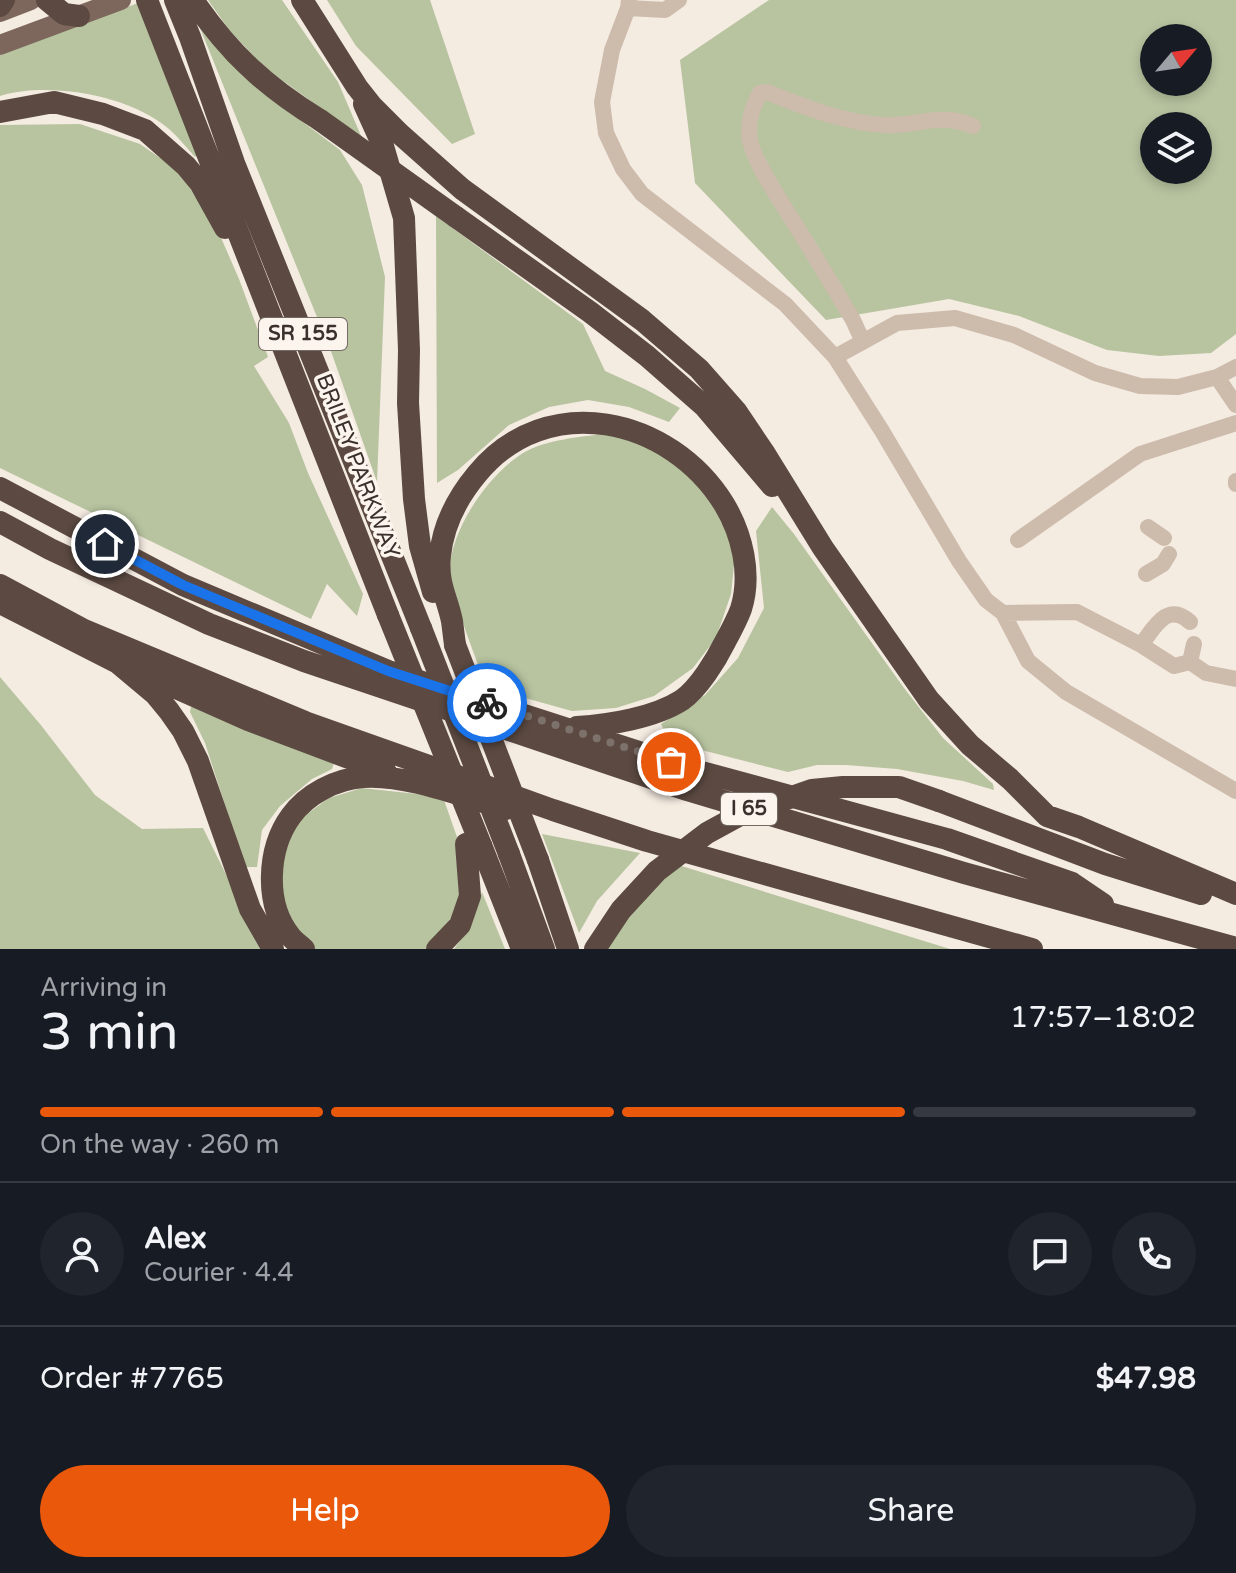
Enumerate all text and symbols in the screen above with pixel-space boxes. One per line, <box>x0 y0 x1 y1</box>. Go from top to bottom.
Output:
north arrow <box>1140 24 1212 96</box>
map controls <box>1140 24 1212 184</box>
button: layers <box>1140 112 1212 184</box>
road number: SR 155 <box>259 318 347 350</box>
street label: BRILEY PARKWAY <box>311 370 405 562</box>
pin <box>71 510 139 578</box>
icon: home <box>83 522 127 566</box>
courier <box>447 663 527 743</box>
icon: bike <box>465 681 509 725</box>
pin <box>637 728 705 796</box>
icon: bag <box>649 740 693 784</box>
road number: I 65 <box>721 793 777 825</box>
text: Arriving in <box>40 972 167 1003</box>
text: 17:57–18:02 <box>1010 999 1196 1036</box>
text: 3 min <box>40 1001 179 1064</box>
text: On the way · 260 m <box>40 1129 279 1160</box>
button: person <box>40 1212 124 1296</box>
button: chat <box>1008 1212 1092 1296</box>
button: phone <box>1112 1212 1196 1296</box>
text: Alex <box>144 1220 207 1257</box>
text: Courier · 4.4 <box>144 1257 294 1288</box>
text: Order #7765 <box>40 1360 224 1397</box>
text: $47.98 <box>1096 1360 1196 1397</box>
button: Help <box>40 1465 610 1557</box>
button: Share <box>626 1465 1196 1557</box>

